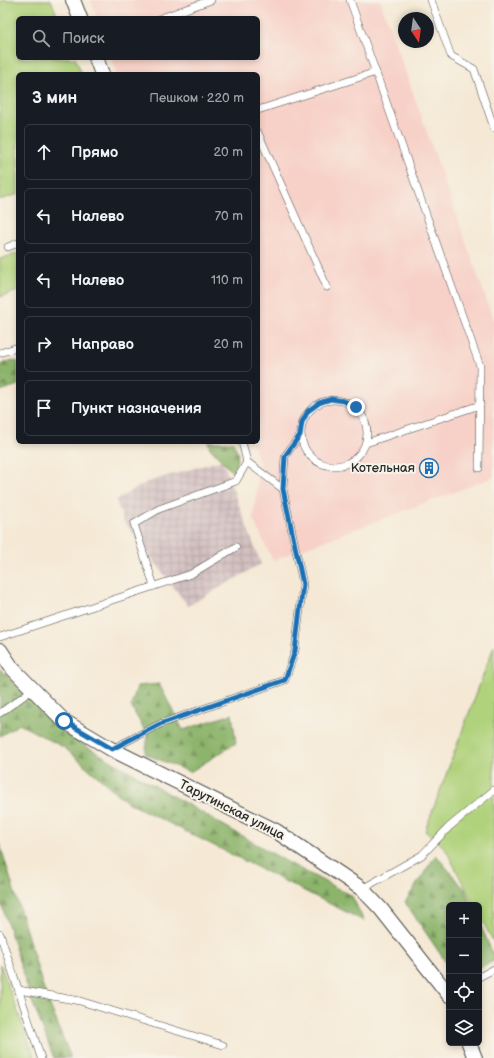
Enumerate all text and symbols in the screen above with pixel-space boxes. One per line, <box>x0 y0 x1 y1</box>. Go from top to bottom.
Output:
north arrow <box>398 12 434 48</box>
search box <box>16 16 260 60</box>
icon: search <box>30 27 52 49</box>
text: Поиск <box>62 29 105 48</box>
text: 3 мин <box>32 88 77 108</box>
text: Пешком · 220 m <box>149 90 244 106</box>
icon: ahead <box>33 141 55 163</box>
text: Прямо <box>71 143 118 162</box>
text: 20 m <box>213 144 243 160</box>
icon: left <box>33 205 55 227</box>
text: Налево <box>71 207 124 226</box>
text: 70 m <box>215 208 243 224</box>
icon: left <box>33 269 55 291</box>
text: Налево <box>71 271 124 290</box>
text: 110 m <box>211 272 243 288</box>
icon: right <box>33 333 55 355</box>
text: Направо <box>71 335 134 354</box>
text: 20 m <box>213 336 243 352</box>
icon: arrive <box>33 397 55 419</box>
route end <box>347 398 365 416</box>
text: Пункт назначения <box>71 399 202 418</box>
building icon: Котельная <box>418 457 440 479</box>
place label: Котельная <box>351 460 415 476</box>
route start <box>55 712 73 730</box>
street label: Тарутинская улица <box>176 776 288 844</box>
map controls <box>446 902 482 1046</box>
button: + <box>446 902 482 938</box>
button: − <box>446 938 482 974</box>
button: locate <box>446 974 482 1010</box>
button: layers <box>446 1010 482 1046</box>

